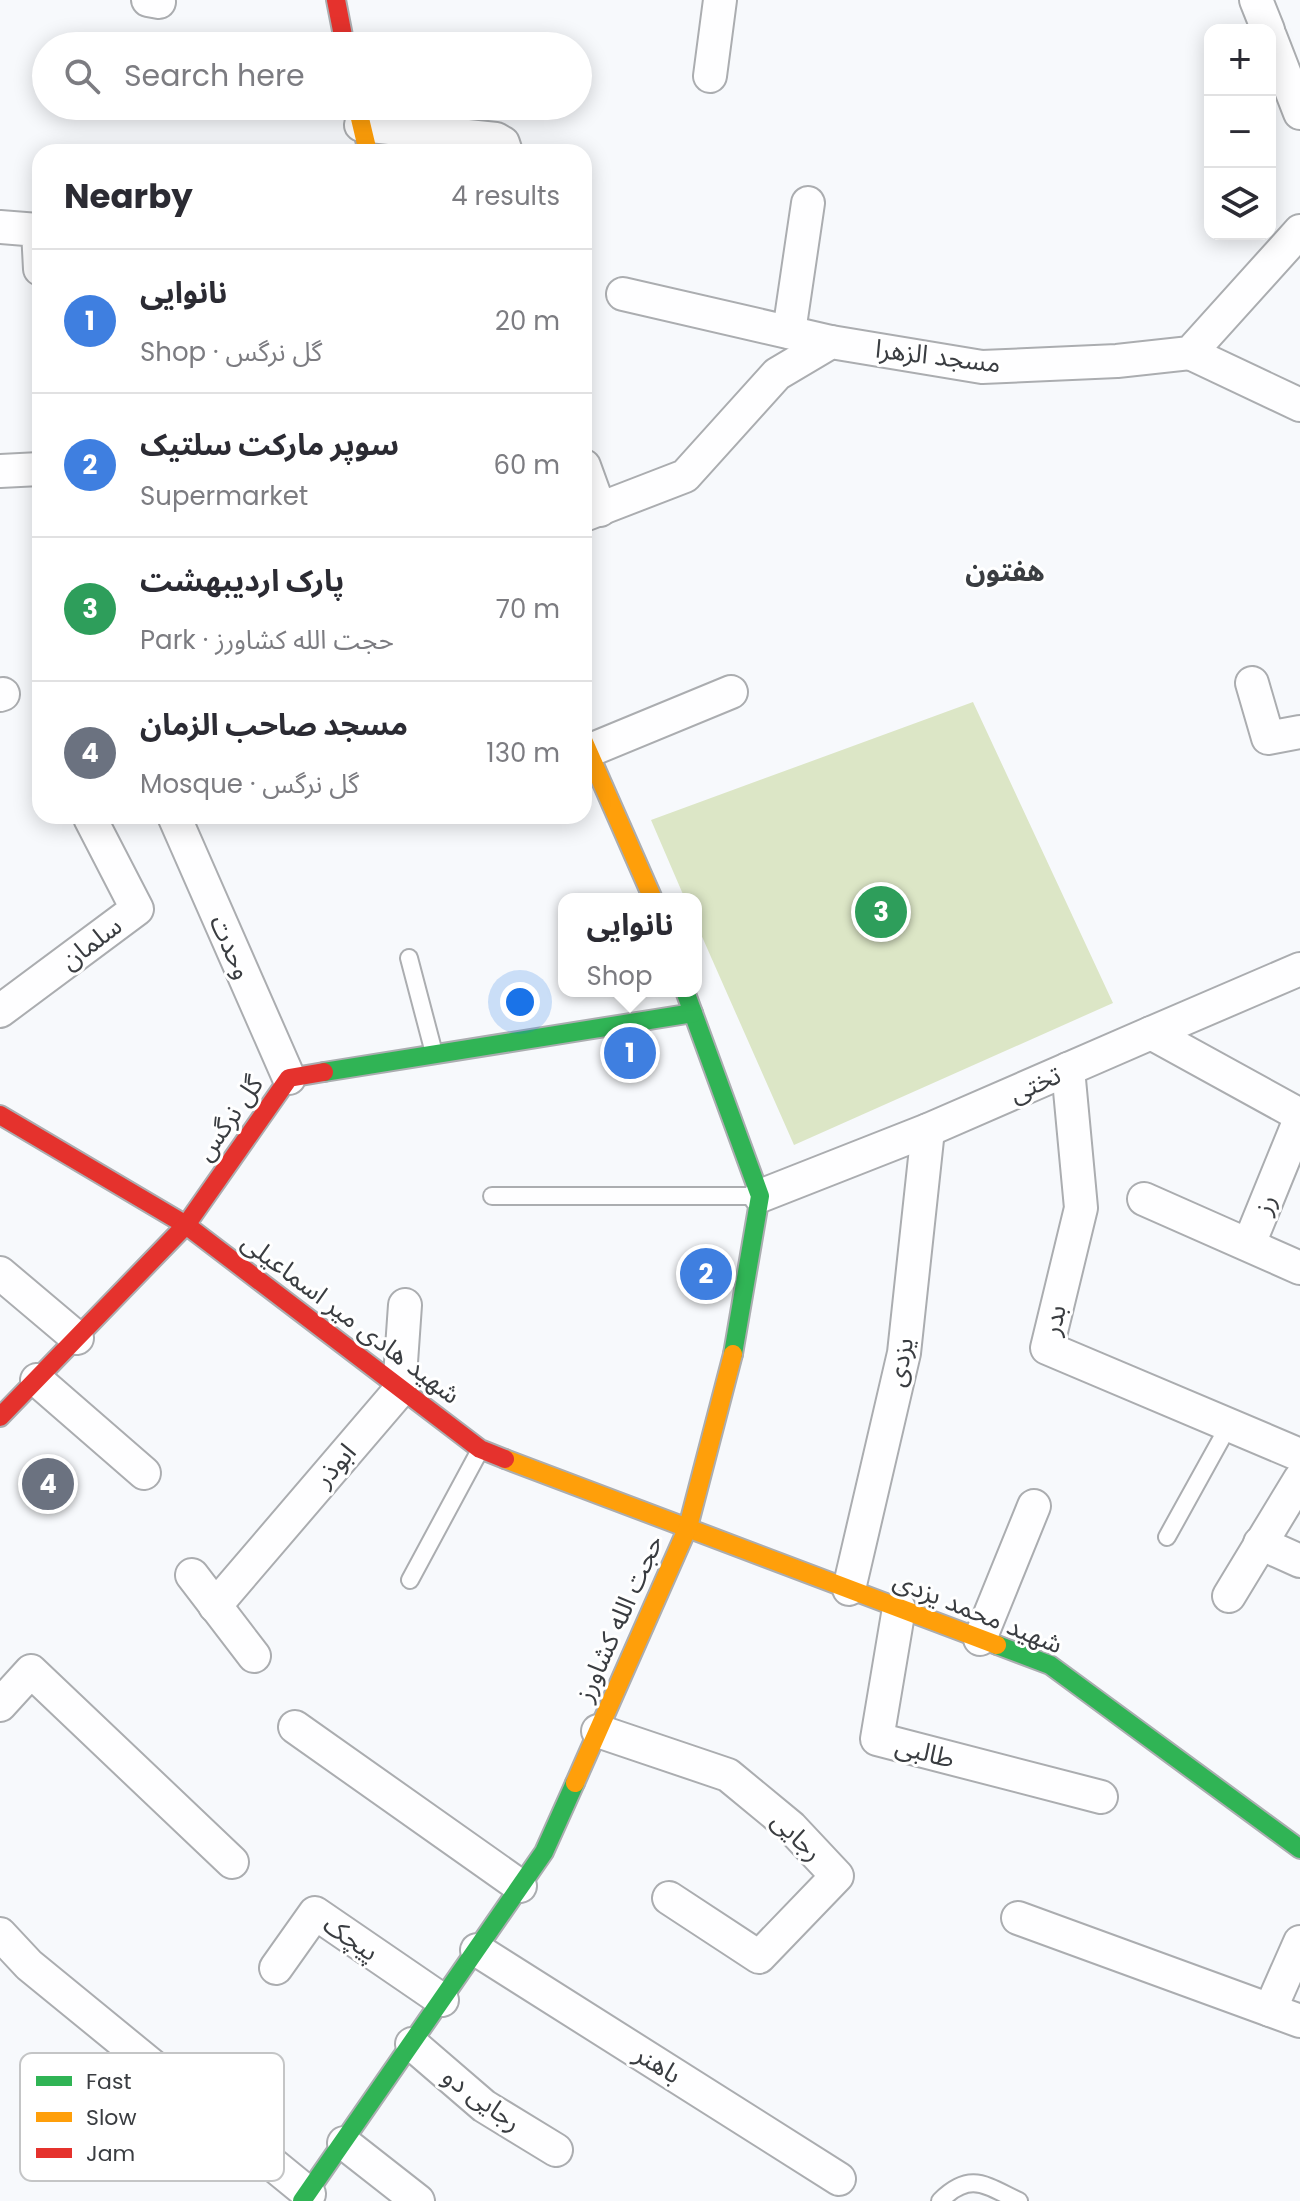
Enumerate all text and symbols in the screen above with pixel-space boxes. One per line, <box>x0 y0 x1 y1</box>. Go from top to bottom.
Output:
map controls <box>1204 24 1276 240</box>
button: + <box>1204 24 1276 96</box>
search box <box>32 32 592 120</box>
icon: search <box>60 54 104 98</box>
text: Search here <box>124 54 305 97</box>
button: − <box>1204 96 1276 168</box>
button: layers <box>1204 168 1276 240</box>
text: Nearby <box>64 172 193 220</box>
text: 4 results <box>451 178 560 214</box>
text: نانوایی <box>140 271 227 314</box>
text: 1 <box>85 303 95 339</box>
text: 20 m <box>495 303 560 339</box>
street label: مسجد الزهرا <box>873 330 1003 382</box>
text: Shop · گل نرگس <box>140 334 322 370</box>
text: سوپر مارکت سلتیک <box>140 423 399 466</box>
text: 2 <box>83 447 97 483</box>
text: 60 m <box>493 447 560 483</box>
text: Supermarket <box>140 478 308 514</box>
district label: هفتون <box>965 552 1045 591</box>
text: پارک اردیبهشت <box>140 559 344 602</box>
text: 3 <box>82 591 98 627</box>
text: 70 m <box>496 591 560 627</box>
text: Park · حجت الله کشاورز <box>140 622 394 658</box>
text: مسجد صاحب الزمان <box>140 703 408 746</box>
text: 4 <box>81 735 99 771</box>
text: 130 m <box>486 735 560 771</box>
text: Mosque · گل نرگس <box>140 766 359 802</box>
pin: 3 <box>855 882 907 942</box>
popup <box>558 893 702 997</box>
text: نانوایی <box>586 903 674 946</box>
street label: سلمان <box>53 908 129 978</box>
street label: وحدت <box>201 909 261 985</box>
text: Shop <box>586 958 653 994</box>
your location <box>500 982 540 1022</box>
pin: 1 <box>604 1023 656 1083</box>
street label: تختی <box>1003 1057 1067 1111</box>
street label: گل نرگس <box>187 1068 272 1168</box>
street label: رز <box>1244 1188 1285 1221</box>
street label: شهید هادی میر اسماعیلی <box>234 1224 468 1412</box>
pin: 2 <box>680 1244 732 1304</box>
street label: بدر <box>1033 1301 1075 1340</box>
street label: یزدی <box>878 1334 922 1390</box>
street label: ابوذر <box>305 1435 364 1495</box>
pin: 4 <box>22 1454 74 1514</box>
street label: حجت الله کشاورز <box>566 1529 672 1708</box>
street label: شهید محمد یزدی <box>888 1562 1068 1662</box>
street label: طالبی <box>892 1727 958 1777</box>
street label: رجایی <box>764 1803 830 1869</box>
street label: پیچک <box>316 1906 386 1970</box>
street label: باهنر <box>627 2035 688 2092</box>
legend <box>20 2053 284 2181</box>
street label: رجایی دو <box>435 2058 529 2140</box>
text: Fast <box>86 2066 131 2097</box>
text: Slow <box>86 2102 136 2133</box>
text: Jam <box>86 2138 135 2169</box>

